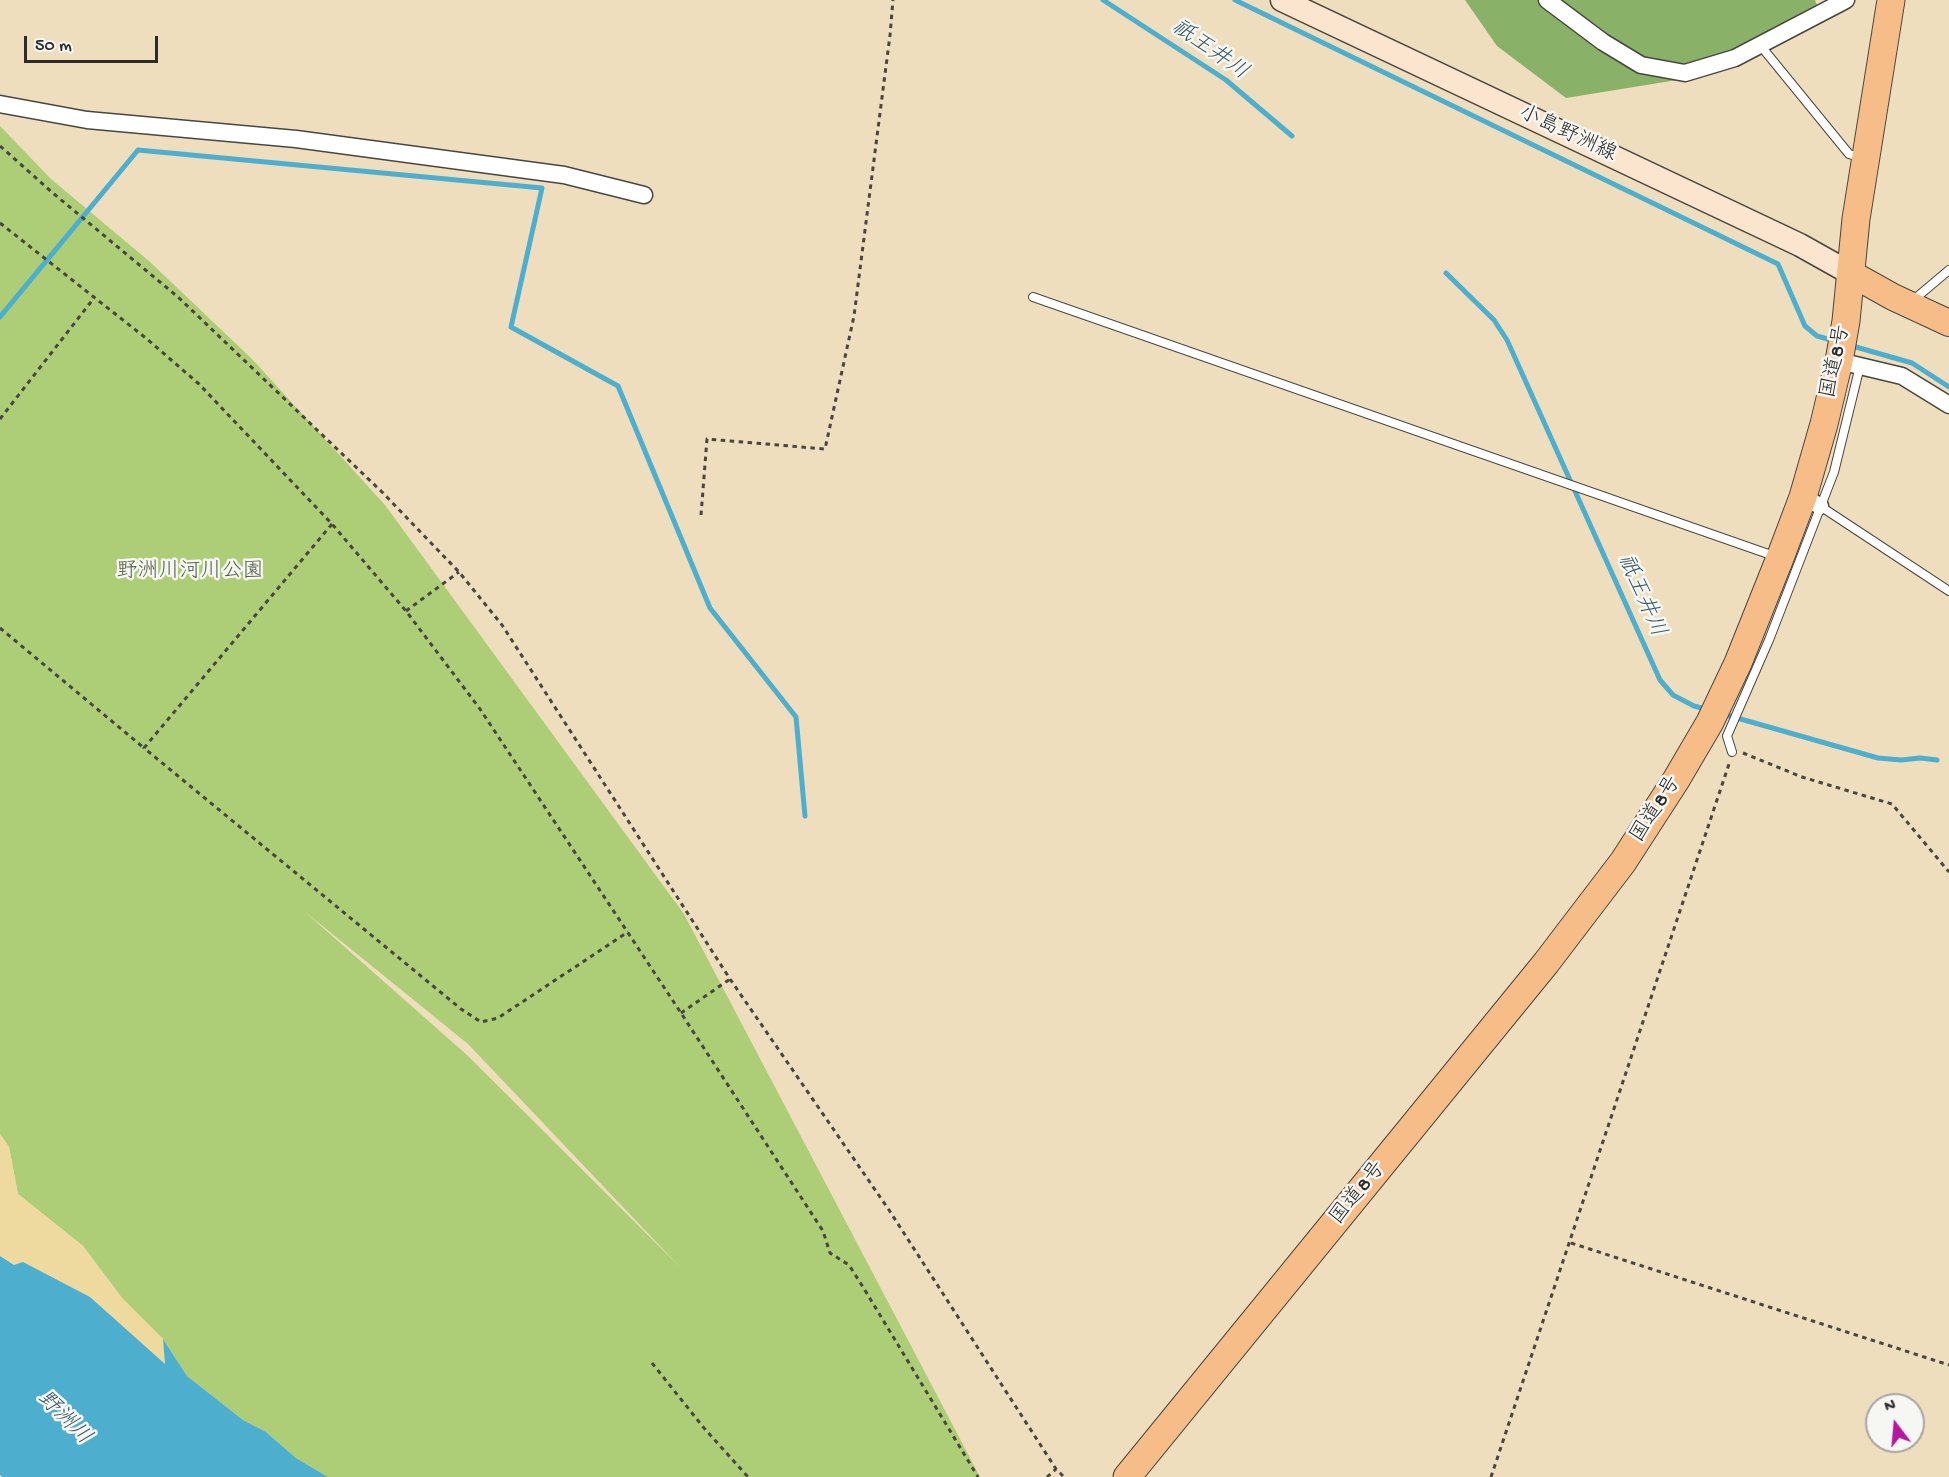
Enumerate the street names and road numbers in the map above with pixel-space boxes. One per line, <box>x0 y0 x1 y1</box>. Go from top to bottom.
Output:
street label: 小島野洲線 <box>1514 101 1620 169</box>
street label: 国道8号 <box>1817 323 1857 401</box>
street label: 国道8号 <box>1626 772 1688 848</box>
street label: 国道8号 <box>1326 1157 1392 1231</box>

